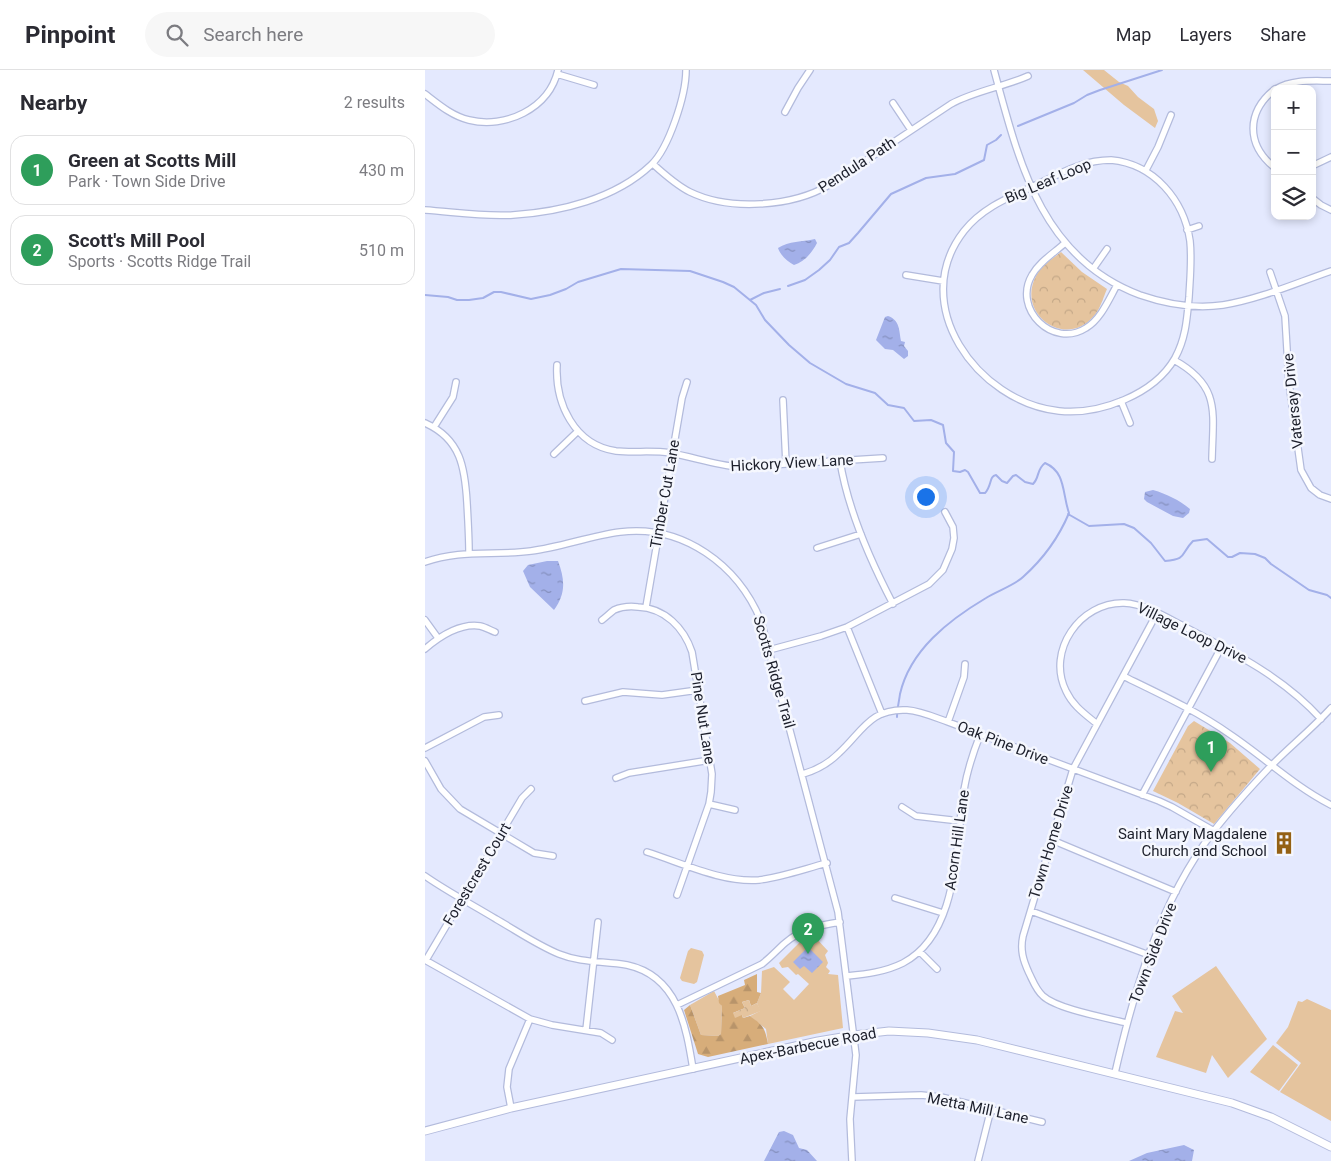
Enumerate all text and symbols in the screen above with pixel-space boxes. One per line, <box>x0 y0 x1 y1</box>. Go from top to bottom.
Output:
search box <box>145 12 495 57</box>
text: Pinpoint <box>25 21 115 49</box>
icon: search <box>163 21 191 49</box>
text: Search here <box>203 23 303 46</box>
text: Map <box>1116 24 1151 45</box>
text: Layers <box>1179 24 1232 45</box>
text: Share <box>1260 24 1306 45</box>
map controls <box>1271 85 1316 220</box>
button: + <box>1271 85 1316 130</box>
text: Nearby <box>20 91 87 115</box>
text: 2 results <box>344 93 405 112</box>
button: − <box>1271 130 1316 175</box>
street label: Pendula Path <box>815 133 899 197</box>
text: Green at Scotts Mill <box>68 149 236 172</box>
street label: Big Leaf Loop <box>1002 155 1094 207</box>
text: 1 <box>32 161 42 180</box>
text: 430 m <box>359 161 404 180</box>
text: Park · Town Side Drive <box>68 172 226 191</box>
button: layers <box>1271 175 1316 220</box>
text: Scott's Mill Pool <box>68 229 205 252</box>
text: 2 <box>32 241 42 260</box>
text: 510 m <box>359 241 404 260</box>
text: Sports · Scotts Ridge Trail <box>68 252 251 271</box>
street label: Vatersay Drive <box>1279 352 1307 449</box>
street label: Timber Cut Lane <box>647 438 683 550</box>
street label: Hickory View Lane <box>730 451 854 475</box>
your location <box>913 484 939 510</box>
street label: Village Loop Drive <box>1134 599 1250 667</box>
street label: Scotts Ridge Trail <box>749 614 799 730</box>
street label: Pine Nut Lane <box>687 671 719 765</box>
street label: Oak Pine Drive <box>955 717 1051 769</box>
pin: 1 <box>1195 731 1227 772</box>
street label: Town Home Drive <box>1025 783 1077 901</box>
street label: Acorn Hill Lane <box>941 789 973 891</box>
street label: Forestcrest Court <box>439 819 515 928</box>
place label: Saint Mary Magdalene Church and School <box>1118 825 1267 860</box>
building icon: Saint Mary Magdalene Church and School <box>1271 830 1297 856</box>
street label: Town Side Drive <box>1126 900 1180 1006</box>
pin: 2 <box>792 913 824 954</box>
street label: Apex-Barbecue Road <box>738 1024 878 1068</box>
street label: Metta Mill Lane <box>926 1088 1030 1128</box>

